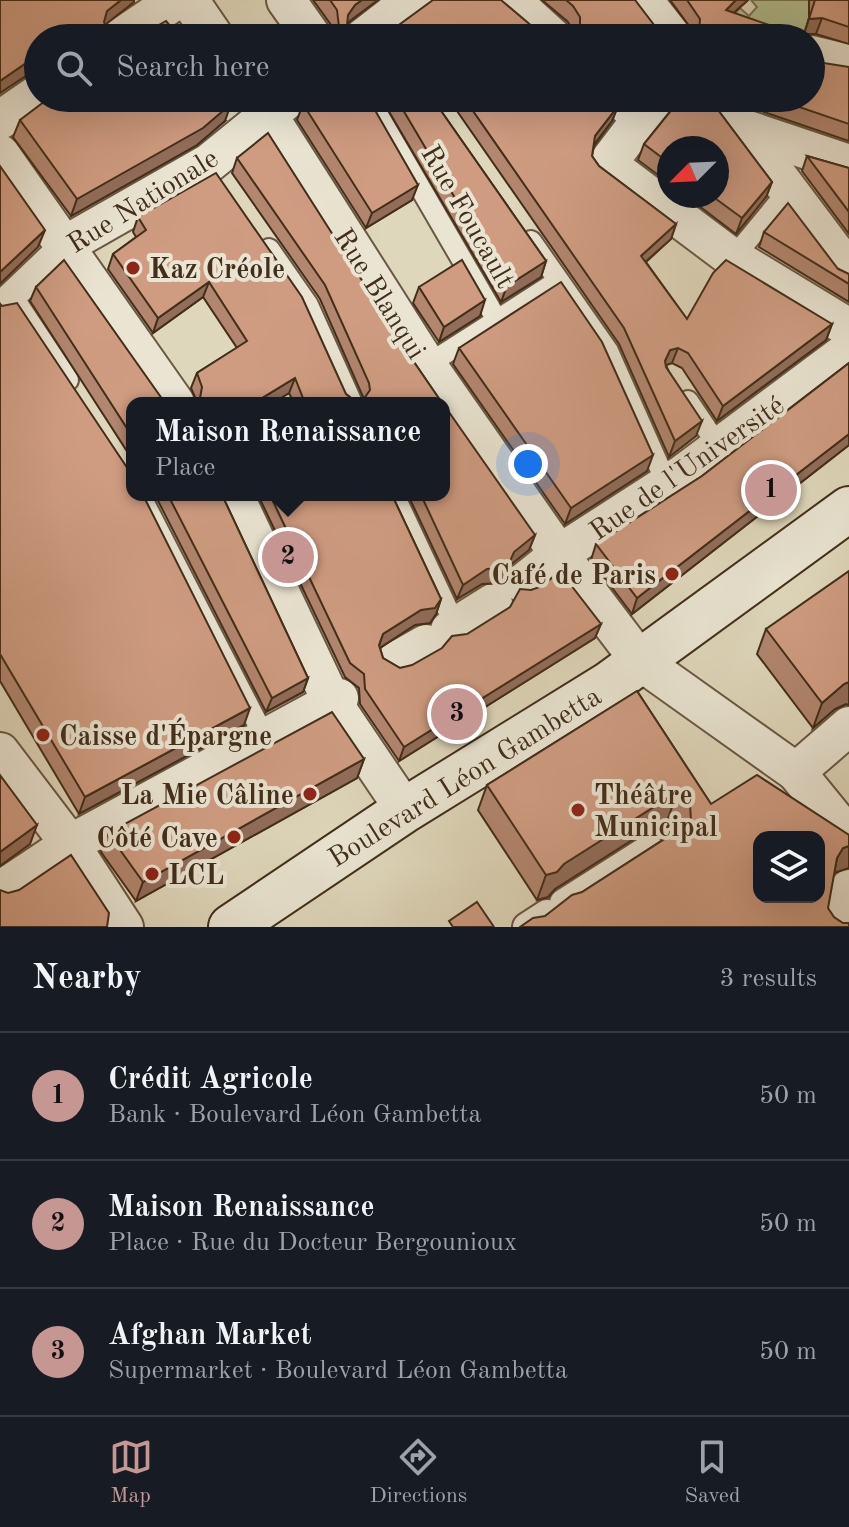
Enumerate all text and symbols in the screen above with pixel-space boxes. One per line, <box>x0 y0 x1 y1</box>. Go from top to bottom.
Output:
search box <box>24 24 825 112</box>
icon: search <box>52 46 96 90</box>
text: Search here <box>116 53 270 83</box>
north arrow <box>657 136 729 208</box>
street label: Rue Foucault <box>414 141 518 294</box>
street label: Rue Nationale <box>63 145 224 260</box>
street label: Rue Blanqui <box>327 224 430 365</box>
place label: Kaz Créole <box>149 257 285 285</box>
marker: Kaz Créole <box>124 259 142 277</box>
street label: Rue de l'Université <box>585 392 790 547</box>
popup <box>126 397 450 501</box>
text: Maison Renaissance <box>155 418 421 448</box>
your location <box>508 444 548 484</box>
text: Place <box>155 455 215 481</box>
pin: 1 <box>745 460 797 520</box>
pin: 2 <box>262 527 314 587</box>
place label: Café de Paris <box>491 563 656 591</box>
marker: Café de Paris <box>663 565 681 583</box>
street label: Boulevard Léon Gambetta <box>324 683 607 874</box>
pin: 3 <box>431 684 483 744</box>
place label: Caisse d'Épargne <box>59 717 272 752</box>
marker: Caisse d'Épargne <box>34 726 52 744</box>
place label: La Mie Câline <box>121 783 294 811</box>
place label: Théâtre Municipal <box>594 783 718 843</box>
marker: La Mie Câline <box>301 785 319 803</box>
marker: Théâtre Municipal <box>569 801 587 819</box>
place label: Côté Cave <box>96 826 218 854</box>
marker: Côté Cave <box>225 828 243 846</box>
map controls <box>753 831 825 903</box>
button: layers <box>753 831 825 903</box>
place label: LCL <box>168 863 224 891</box>
marker: LCL <box>143 865 161 883</box>
text: Nearby <box>32 962 142 996</box>
text: 3 results <box>719 966 817 992</box>
text: Crédit Agricole <box>108 1065 313 1095</box>
text: 1 <box>50 1083 66 1109</box>
text: 50 m <box>759 1083 817 1109</box>
text: Bank · Boulevard Léon Gambetta <box>108 1102 481 1128</box>
text: Maison Renaissance <box>108 1193 375 1223</box>
text: 2 <box>50 1211 66 1237</box>
text: 50 m <box>759 1211 817 1237</box>
text: Place · Rue du Docteur Bergounioux <box>108 1230 517 1256</box>
text: Afghan Market <box>108 1321 312 1351</box>
text: 3 <box>50 1339 66 1365</box>
text: 50 m <box>759 1339 817 1365</box>
text: Supermarket · Boulevard Léon Gambetta <box>108 1358 568 1384</box>
tab: Map <box>109 1435 153 1510</box>
tab: Directions <box>370 1435 467 1510</box>
tab: Saved <box>684 1435 740 1510</box>

